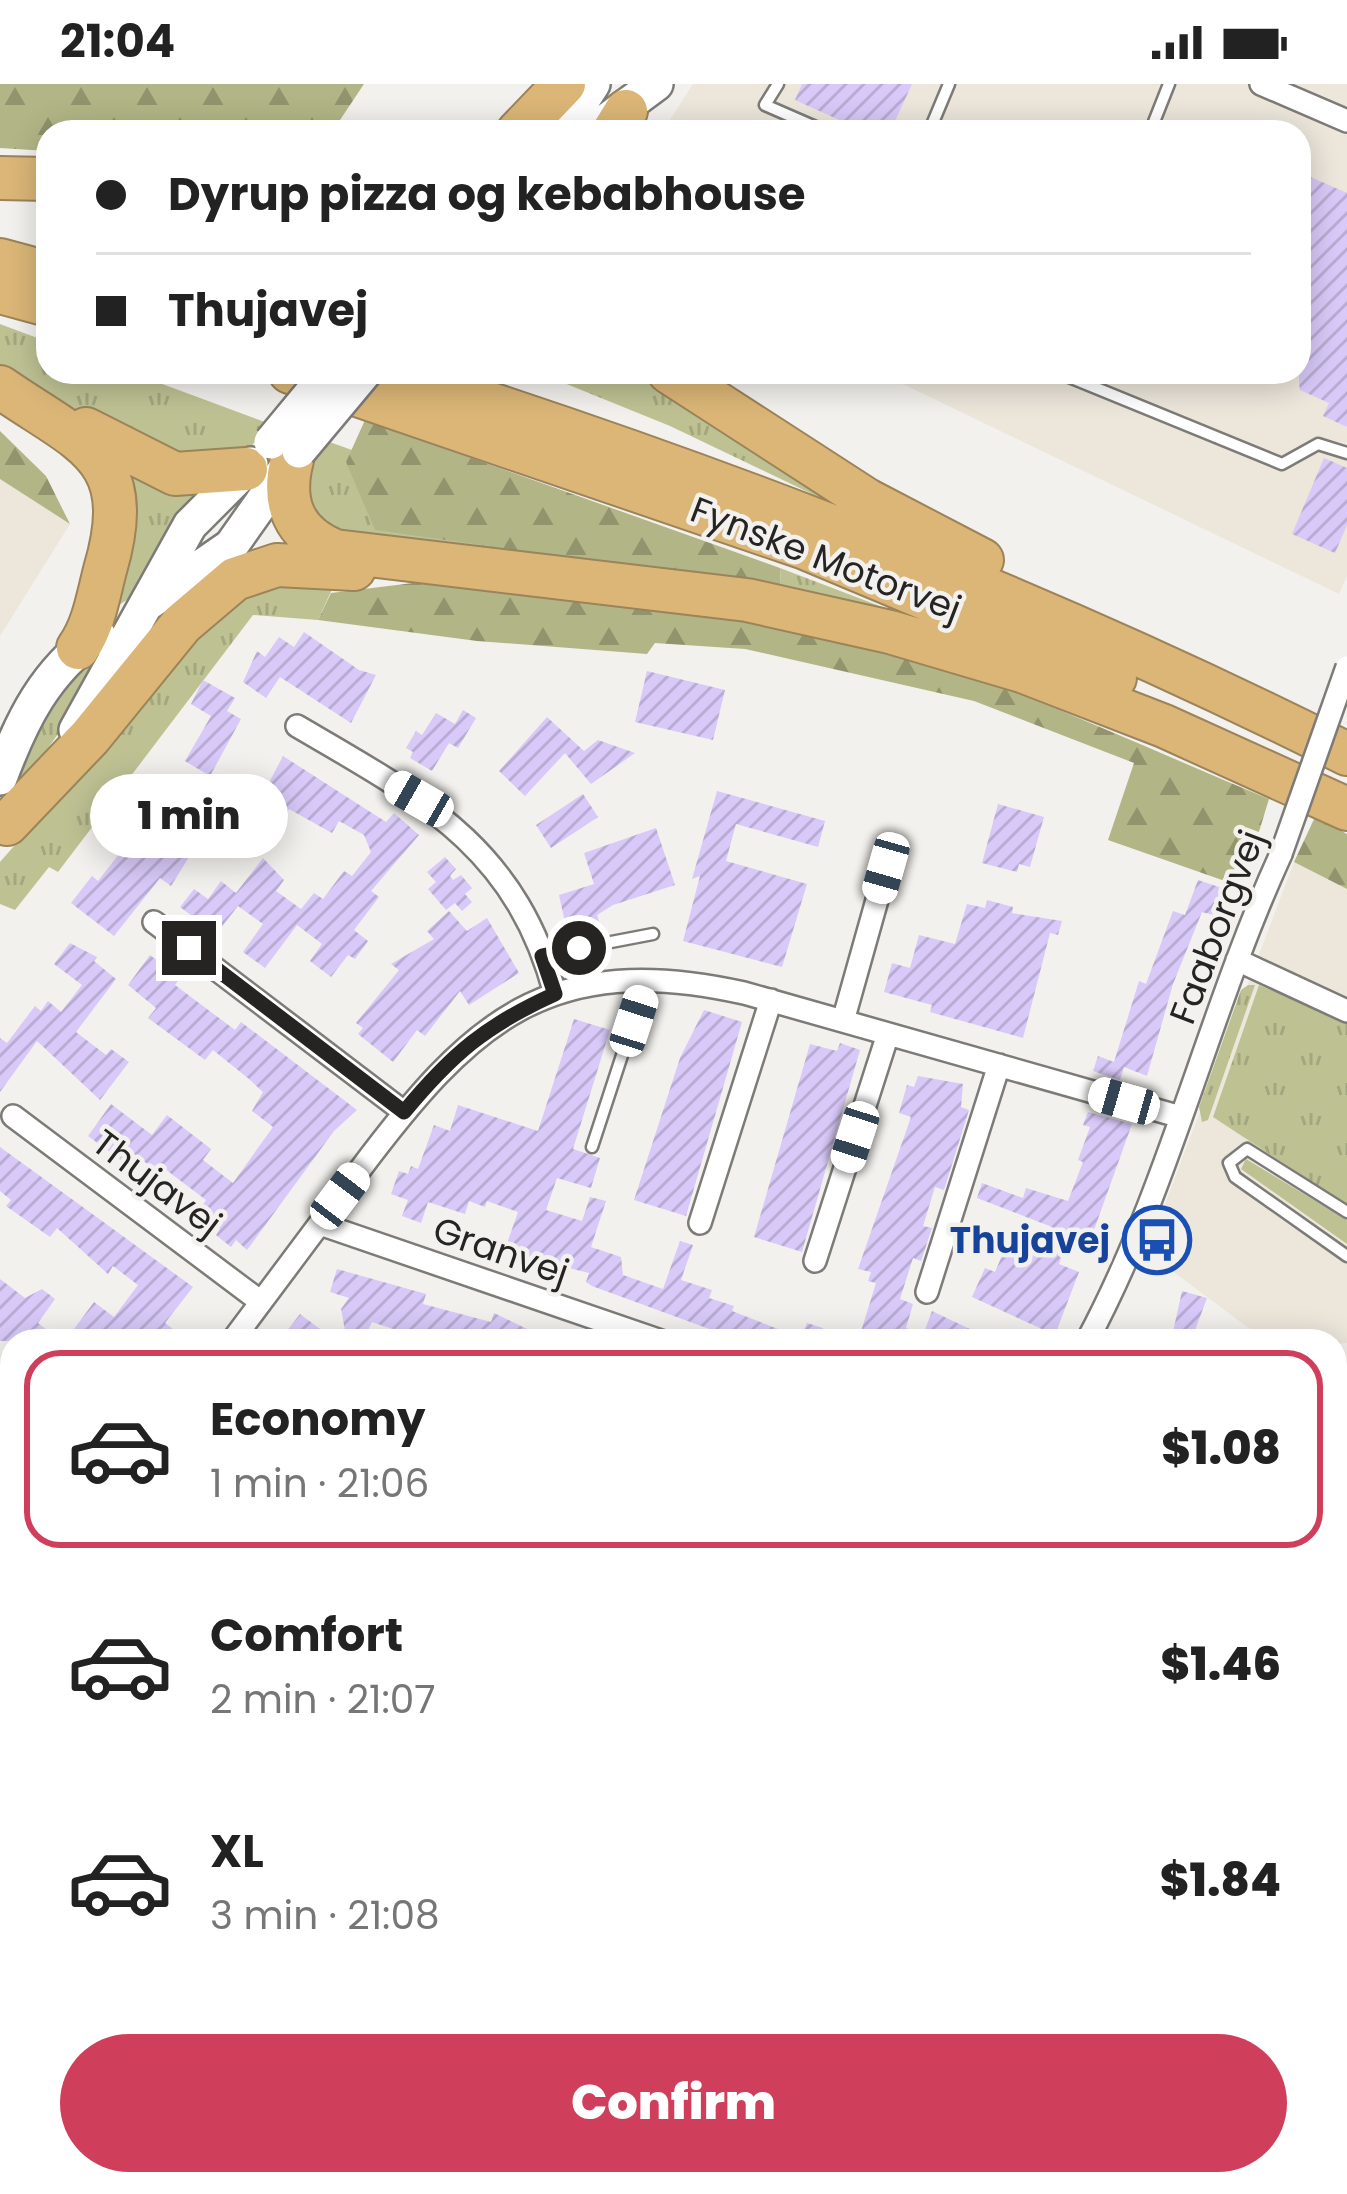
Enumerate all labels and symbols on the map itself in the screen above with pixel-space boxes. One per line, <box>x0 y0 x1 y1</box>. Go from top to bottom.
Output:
street label: Fynske Motorvej <box>683 484 969 634</box>
car <box>379 765 459 833</box>
callout: 1 min <box>90 774 288 858</box>
street label: Faaborgvej <box>1157 823 1277 1031</box>
car <box>859 828 913 908</box>
route end <box>162 921 216 975</box>
route start <box>552 921 606 975</box>
car <box>606 981 662 1061</box>
car <box>1084 1074 1164 1128</box>
car <box>827 1097 883 1177</box>
street label: Thujavej <box>82 1117 232 1249</box>
car <box>304 1156 376 1236</box>
street label: Granvej <box>426 1204 576 1298</box>
bus stop icon: Thujavej <box>1122 1205 1192 1275</box>
place label: Thujavej <box>950 1215 1110 1266</box>

